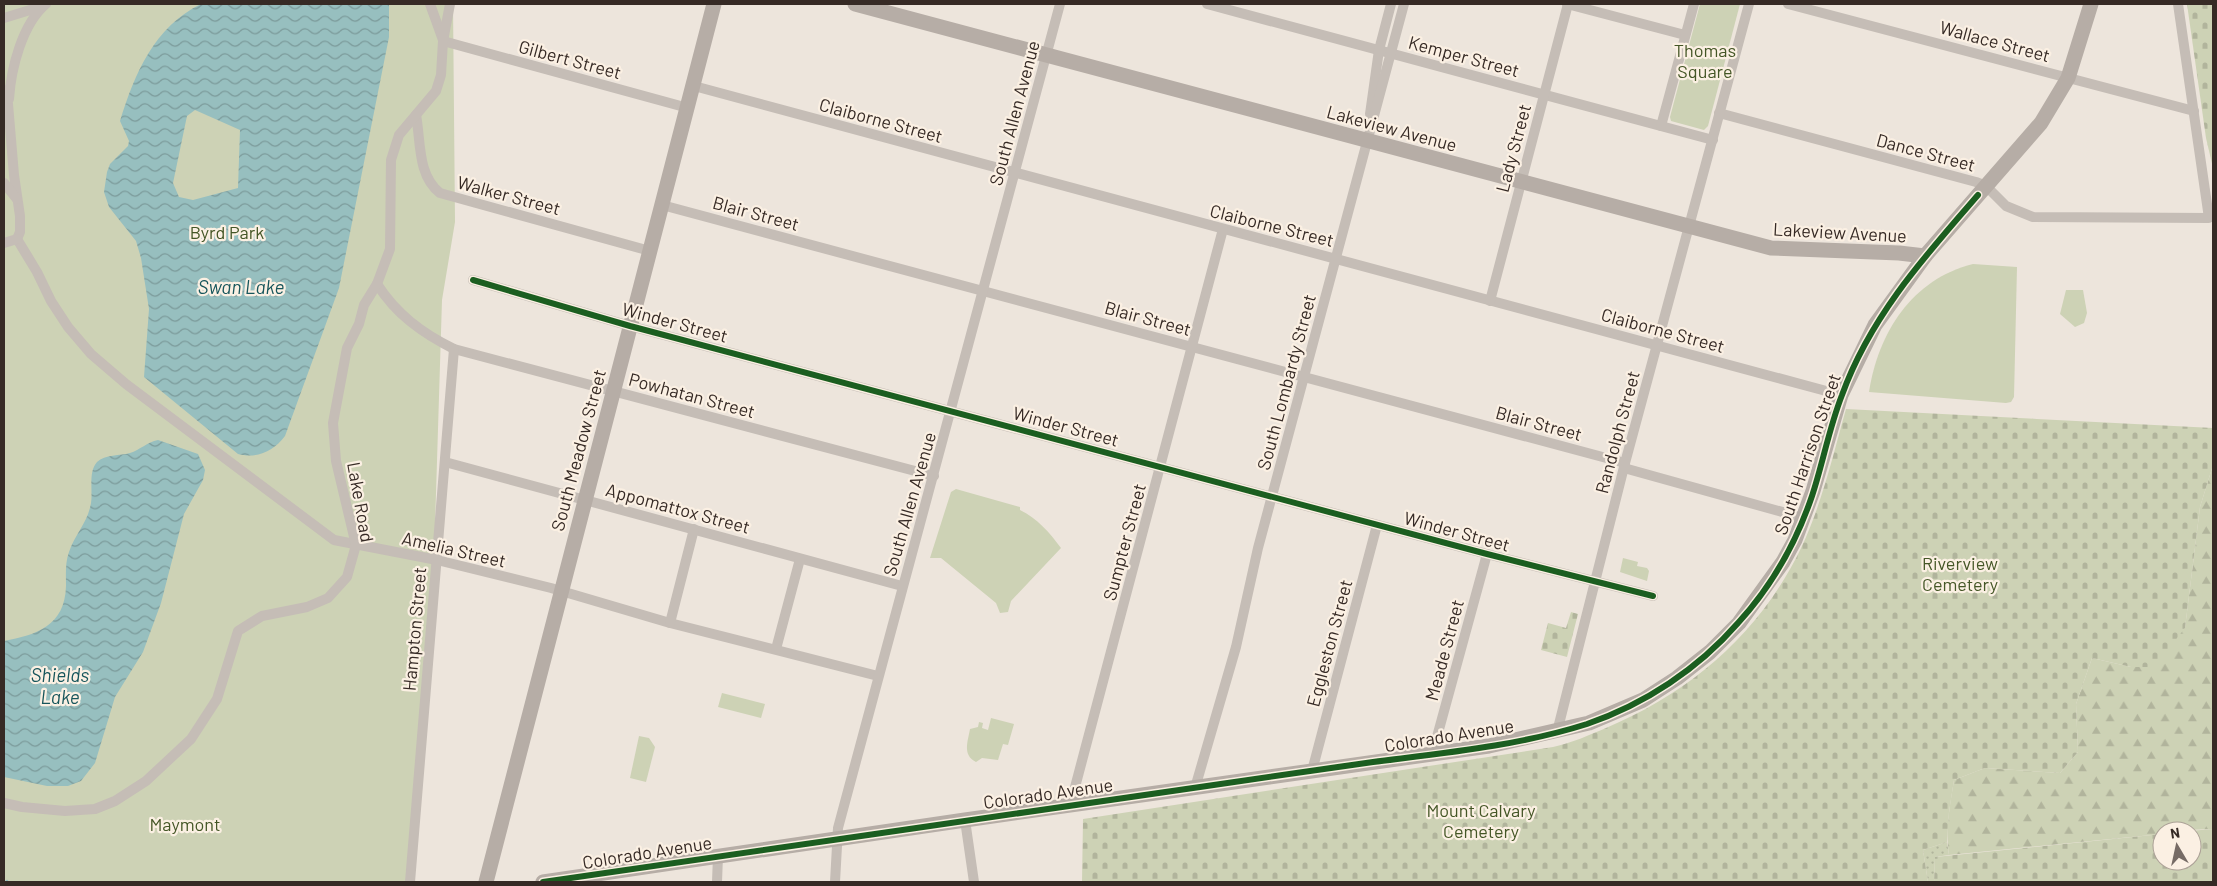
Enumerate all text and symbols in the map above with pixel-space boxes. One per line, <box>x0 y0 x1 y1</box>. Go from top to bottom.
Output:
street label: Wallace Street <box>1937 16 2053 66</box>
street label: Kemper Street <box>1406 31 1522 81</box>
street label: Gilbert Street <box>516 35 624 83</box>
street label: South Allen Avenue <box>984 38 1044 188</box>
park label: Thomas Square <box>1674 39 1736 82</box>
street label: Claiborne Street <box>817 93 945 147</box>
street label: Lakeview Avenue <box>1325 100 1459 156</box>
street label: Lady Street <box>1491 102 1535 194</box>
street label: Dance Street <box>1874 128 1978 176</box>
street label: Walker Street <box>455 171 563 219</box>
street label: Blair Street <box>710 191 802 235</box>
street label: Claiborne Street <box>1208 199 1336 251</box>
street label: Lakeview Avenue <box>1773 218 1907 246</box>
park label: Byrd Park <box>190 221 264 243</box>
water label: Swan Lake <box>198 275 284 298</box>
street label: South Lombardy Street <box>1252 292 1320 472</box>
street label: Blair Street <box>1102 296 1194 340</box>
street label: Winder Street <box>620 297 730 347</box>
street label: Claiborne Street <box>1599 303 1727 357</box>
street label: South Meadow Street <box>546 367 610 533</box>
street label: Powhatan Street <box>626 368 758 422</box>
street label: Randolph Street <box>1590 368 1644 496</box>
street label: South Harrison Street <box>1769 370 1845 538</box>
street label: Winder Street <box>1011 401 1121 451</box>
street label: Blair Street <box>1493 401 1585 445</box>
street label: South Allen Avenue <box>878 429 940 579</box>
street label: Lake Road <box>343 460 379 544</box>
street label: Appomattox Street <box>604 478 752 538</box>
street label: Sumpter Street <box>1098 481 1150 603</box>
street label: Winder Street <box>1402 506 1512 556</box>
street label: Amelia Street <box>400 526 508 572</box>
park label: Riverview Cemetery <box>1922 552 1998 595</box>
street label: Hampton Street <box>398 566 430 692</box>
street label: Eggleston Street <box>1301 577 1357 709</box>
street label: Meade Street <box>1420 597 1468 703</box>
water label: Shields Lake <box>31 663 89 708</box>
street label: Colorado Avenue <box>1383 714 1515 756</box>
street label: Colorado Avenue <box>982 773 1114 813</box>
park label: Mount Calvary Cemetery <box>1426 799 1536 842</box>
park label: Maymont <box>149 813 221 835</box>
north arrow <box>2152 821 2202 871</box>
text: N <box>2169 824 2181 842</box>
street label: Colorado Avenue <box>581 831 713 873</box>

